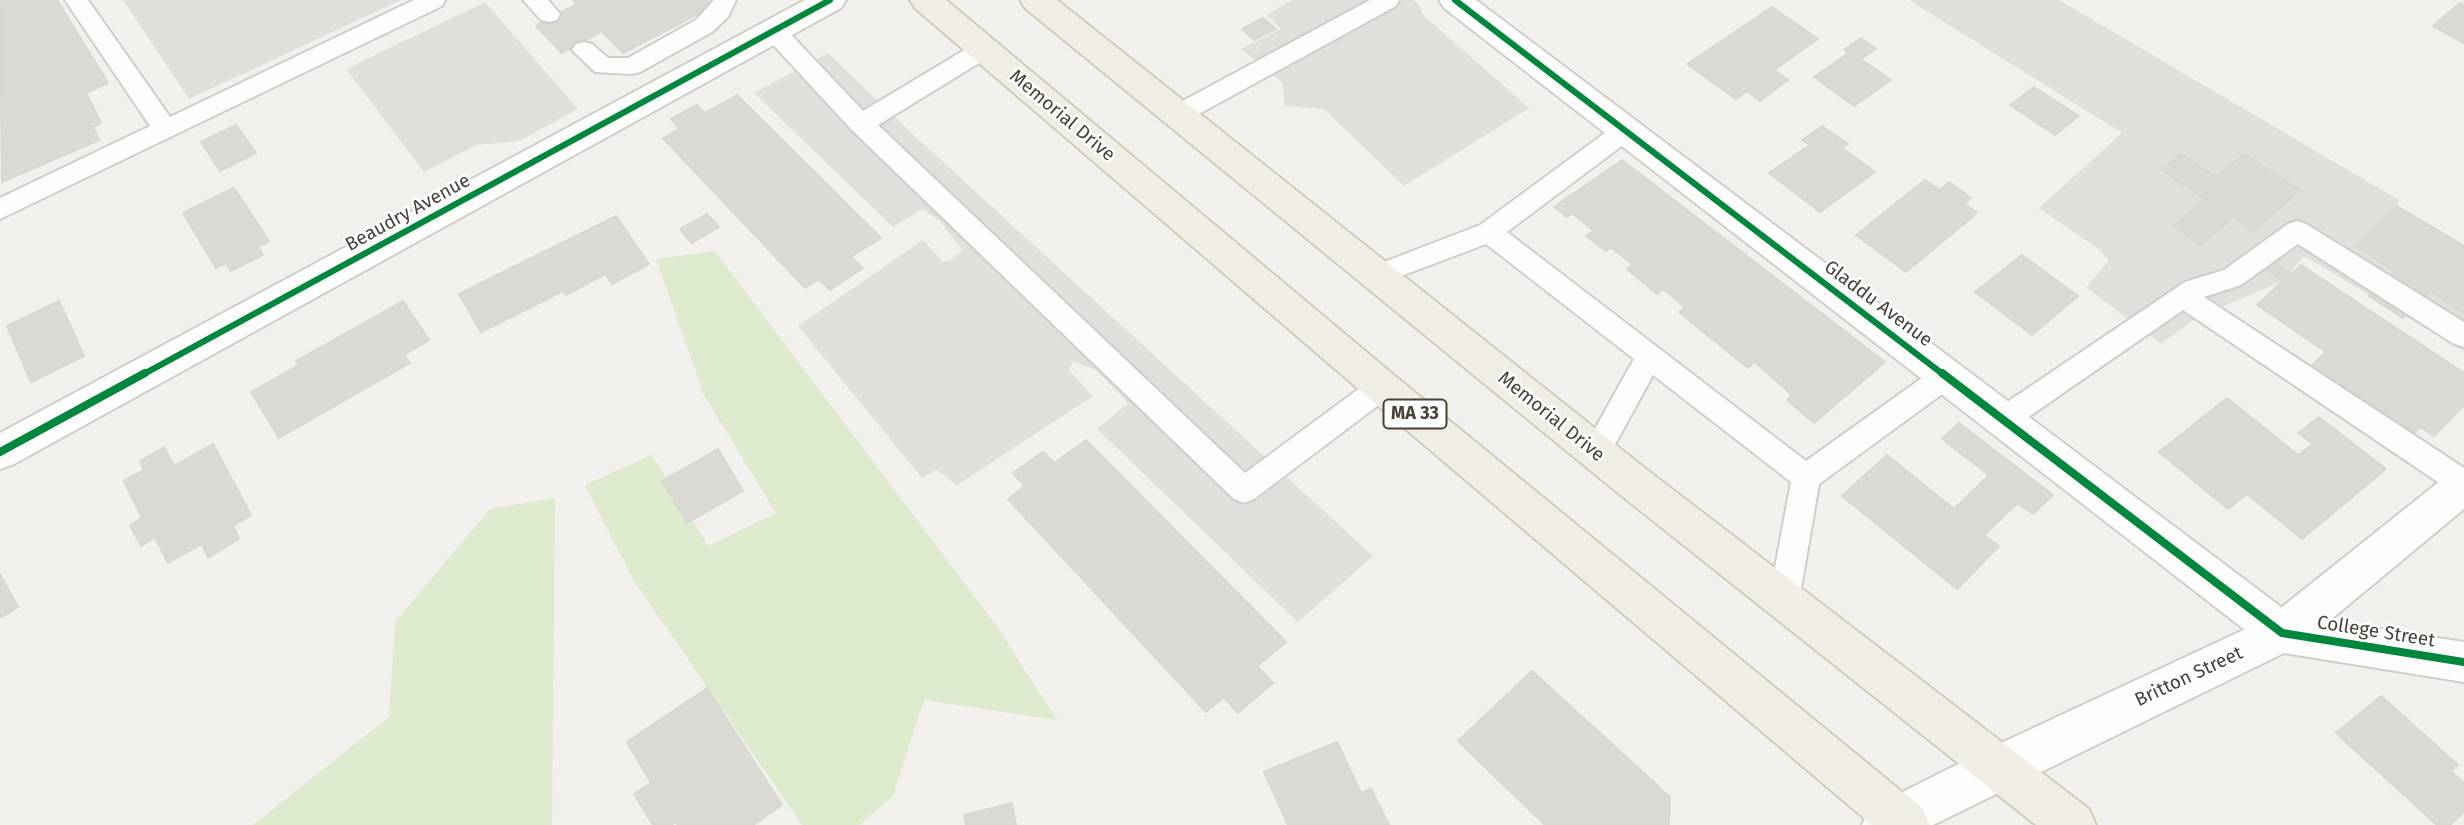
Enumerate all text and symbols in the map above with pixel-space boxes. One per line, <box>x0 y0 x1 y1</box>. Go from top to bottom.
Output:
street label: Memorial Drive <box>1005 65 1119 167</box>
street label: Beaudry Avenue <box>342 169 474 257</box>
street label: Gladdu Avenue <box>1819 256 1937 352</box>
street label: Memorial Drive <box>1493 367 1609 467</box>
road number: MA 33 <box>1384 400 1446 428</box>
street label: College Street <box>2315 611 2437 653</box>
street label: Britton Street <box>2131 642 2247 712</box>

